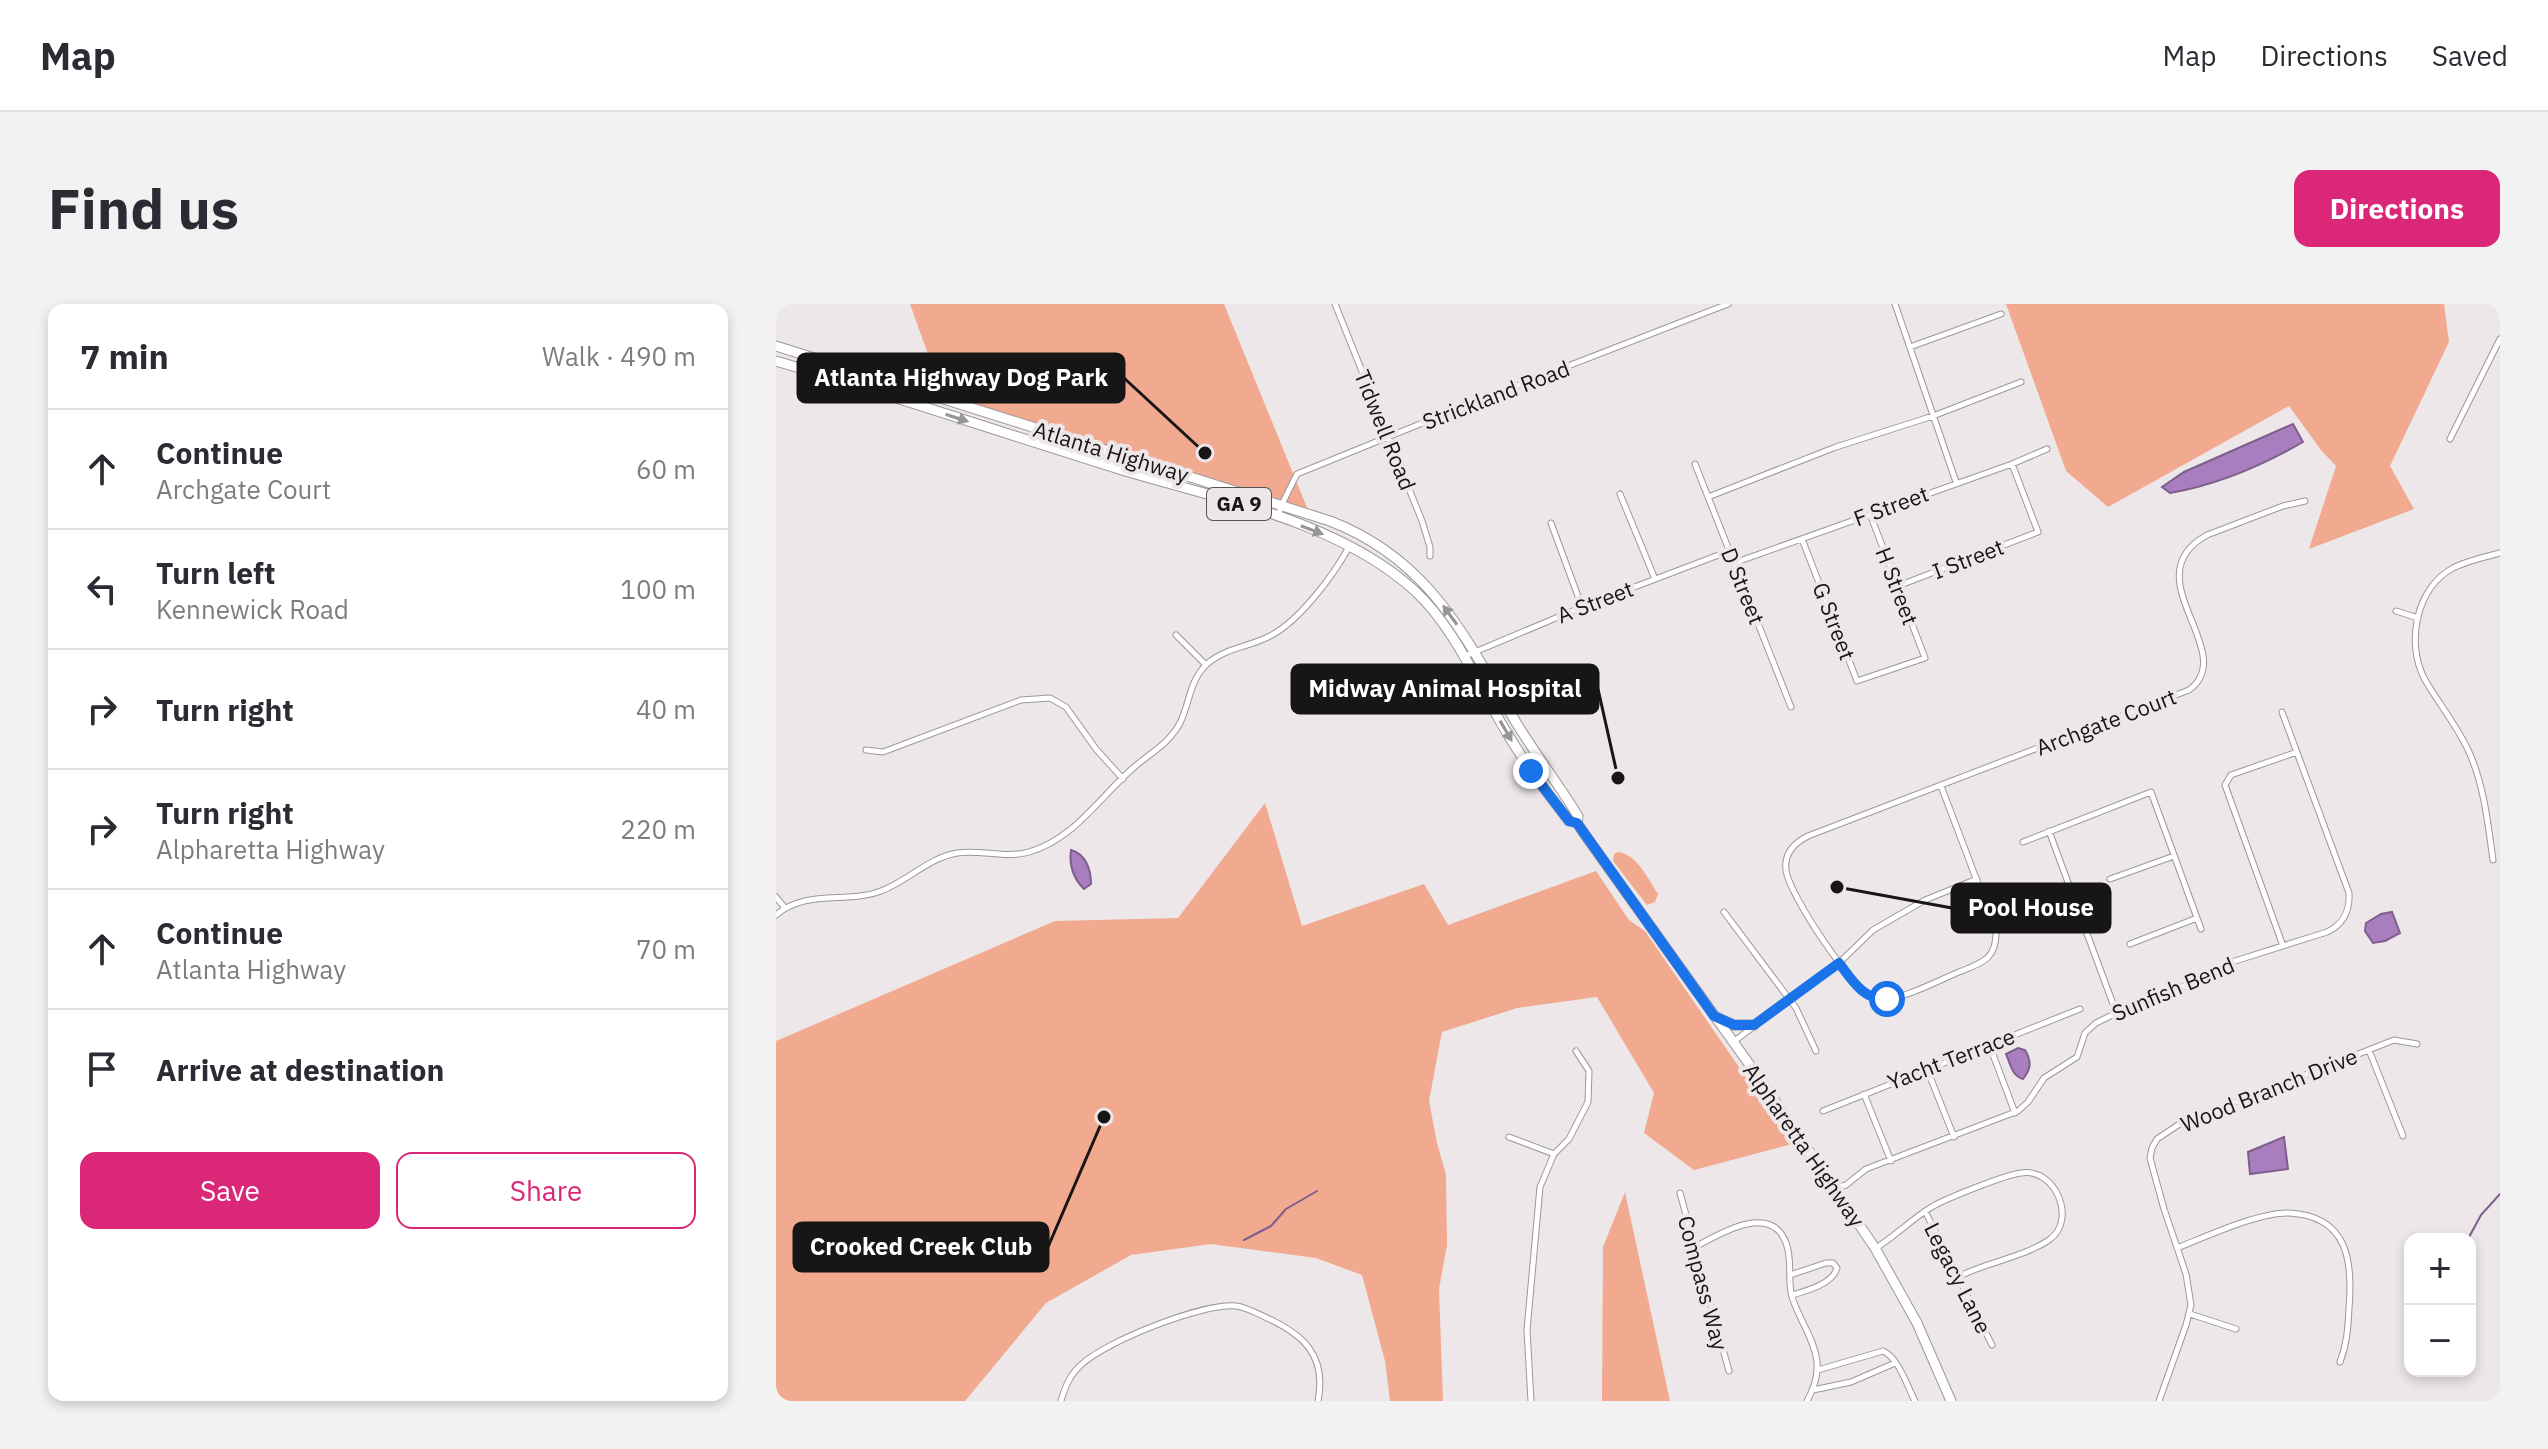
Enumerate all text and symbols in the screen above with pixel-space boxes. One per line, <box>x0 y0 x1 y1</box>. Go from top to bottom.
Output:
text: Map <box>40 31 116 80</box>
text: Map <box>2162 37 2216 74</box>
text: Directions <box>2260 37 2388 74</box>
text: Saved <box>2432 37 2508 74</box>
button: Directions <box>2294 170 2500 247</box>
text: Find us <box>48 172 239 244</box>
text: 7 min <box>80 334 169 378</box>
text: Walk · 490 m <box>542 339 696 373</box>
street label: Strickland Road <box>1418 353 1574 436</box>
callout: Atlanta Highway Dog Park <box>798 354 1124 402</box>
text: Atlanta Highway Dog Park <box>814 361 1108 393</box>
street label: Tidwell Road <box>1348 365 1423 494</box>
one-way arrow <box>945 412 969 425</box>
street label: Atlanta Highway <box>1030 414 1192 489</box>
text: Continue <box>156 433 283 472</box>
icon: ahead <box>80 447 124 491</box>
text: 60 m <box>636 452 696 486</box>
text: Archgate Court <box>156 472 331 506</box>
street label: F Street <box>1849 479 1932 532</box>
road number: GA 9 <box>1207 488 1271 520</box>
one-way arrow <box>1300 524 1324 537</box>
street label: I Street <box>1928 532 2008 585</box>
street label: D Street <box>1715 543 1772 628</box>
street label: H Street <box>1869 543 1926 629</box>
text: Turn left <box>156 553 275 592</box>
icon: left <box>80 567 124 611</box>
text: 100 m <box>620 572 696 606</box>
street label: A Street <box>1552 574 1637 629</box>
street label: G Street <box>1806 578 1862 664</box>
text: Kennewick Road <box>156 592 349 626</box>
one-way arrow <box>1442 604 1458 626</box>
callout: Midway Animal Hospital <box>1292 665 1598 713</box>
text: Midway Animal Hospital <box>1308 672 1582 704</box>
street label: Archgate Court <box>2031 681 2180 762</box>
icon: right <box>80 687 124 731</box>
text: Turn right <box>156 690 294 729</box>
text: 40 m <box>636 692 696 726</box>
one-way arrow <box>1499 720 1513 742</box>
route end <box>1513 753 1549 789</box>
text: Turn right <box>156 793 294 832</box>
icon: right <box>80 807 124 851</box>
text: 220 m <box>620 812 696 846</box>
text: Alpharetta Highway <box>156 832 385 866</box>
callout: Pool House <box>1952 884 2110 932</box>
text: Pool House <box>1968 891 2094 923</box>
text: Continue <box>156 913 283 952</box>
icon: ahead <box>80 927 124 971</box>
text: 70 m <box>636 932 696 966</box>
street label: Sunfish Bend <box>2107 950 2238 1027</box>
text: Atlanta Highway <box>156 952 346 986</box>
route start <box>1869 981 1905 1017</box>
street label: Yacht Terrace <box>1883 1021 2019 1096</box>
street label: Wood Branch Drive <box>2176 1041 2362 1138</box>
icon: arrive <box>80 1047 124 1091</box>
text: Arrive at destination <box>156 1050 444 1089</box>
street label: Alpharetta Highway <box>1737 1057 1872 1232</box>
button: Save <box>80 1152 380 1229</box>
button: Share <box>396 1152 696 1229</box>
street label: Compass Way <box>1672 1212 1735 1353</box>
street label: Legacy Lane <box>1918 1217 1999 1338</box>
callout: Crooked Creek Club <box>794 1223 1048 1271</box>
text: Crooked Creek Club <box>810 1230 1032 1262</box>
map controls <box>2404 1233 2476 1377</box>
button: + <box>2404 1233 2476 1305</box>
button: − <box>2404 1305 2476 1377</box>

